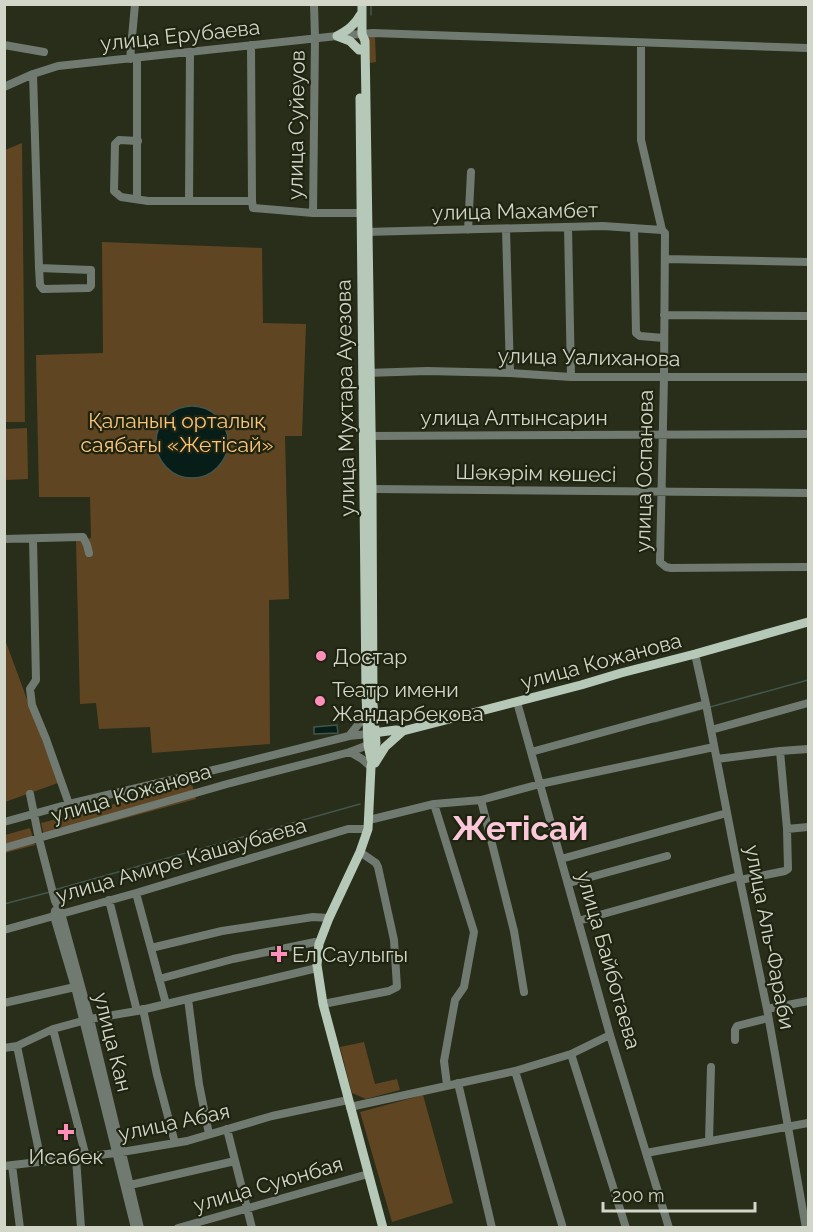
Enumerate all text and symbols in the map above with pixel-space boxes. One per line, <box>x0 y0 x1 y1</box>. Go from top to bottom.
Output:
street label: улица Ерубаева <box>99 14 261 56</box>
street label: улица Суйеуов <box>282 50 310 200</box>
street label: улица Махамбет <box>432 197 598 225</box>
street label: улица Мухтара Ауезова <box>330 279 360 517</box>
street label: улица Уалиханова <box>497 343 681 371</box>
street label: улица Оспанова <box>630 389 658 553</box>
street label: улица Алтынсарин <box>420 405 608 430</box>
park label: Қаланың орталық саябағы «Жетісай» <box>81 408 273 457</box>
street label: Шәкәрім көшесі <box>455 459 617 487</box>
street label: улица Кожанова <box>518 628 684 694</box>
place label: Достар <box>333 644 407 669</box>
marker: Достар <box>314 649 328 663</box>
place label: Театр имени Жандарбекова <box>332 677 484 726</box>
marker: Театр имени Жандарбекова <box>313 694 327 708</box>
street label: улица Кожанова <box>48 758 214 828</box>
district label: Жетісай <box>452 809 588 848</box>
street label: улица Амире Кашаубаева <box>53 812 309 908</box>
street label: улица Аль-Фараби <box>740 843 800 1031</box>
street label: улица Байботаева <box>572 868 646 1052</box>
place label: Ел Саулыгы <box>292 942 408 967</box>
marker: Ел Саулыгы <box>270 945 288 963</box>
street label: улица Кан <box>89 990 137 1094</box>
street label: улица Абая <box>116 1098 232 1146</box>
marker: Иcабек <box>57 1123 75 1141</box>
place label: Иcабек <box>29 1144 104 1169</box>
street label: улица Суюнбая <box>190 1151 346 1217</box>
scale bar <box>603 1175 754 1213</box>
text: 200 m <box>612 1185 665 1206</box>

